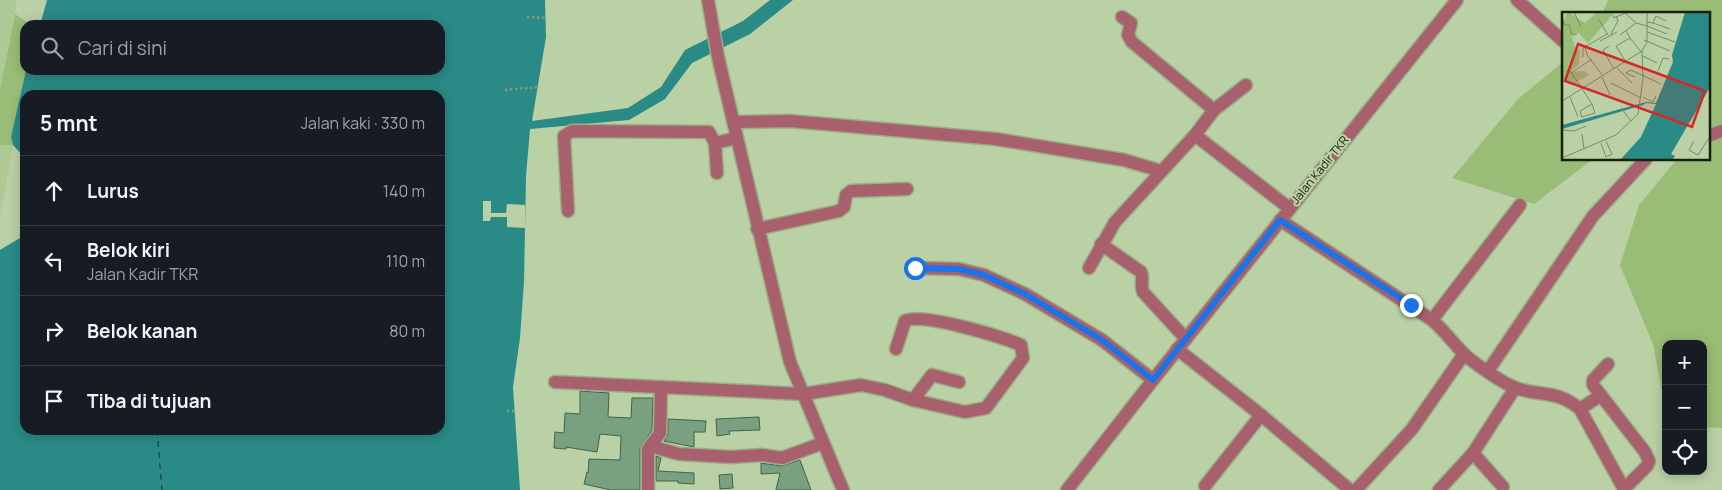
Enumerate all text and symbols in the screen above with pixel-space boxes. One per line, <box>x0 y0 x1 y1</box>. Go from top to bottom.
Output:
inset map <box>1562 12 1710 160</box>
search box <box>20 20 445 75</box>
icon: search <box>38 34 66 62</box>
text: Cari di sini <box>78 35 167 61</box>
text: 5 mnt <box>40 109 98 137</box>
text: Jalan kaki · 330 m <box>301 112 425 134</box>
street label: Jalan Kadir TKR <box>1287 132 1353 207</box>
icon: ahead <box>40 177 68 205</box>
text: Lurus <box>87 178 139 204</box>
text: 140 m <box>383 180 425 202</box>
text: Belok kiri <box>87 237 170 263</box>
icon: left <box>40 247 68 275</box>
text: 110 m <box>386 250 425 272</box>
route start <box>904 257 927 280</box>
text: Jalan Kadir TKR <box>87 263 198 285</box>
route end <box>1400 294 1423 317</box>
icon: right <box>40 317 68 345</box>
text: Belok kanan <box>87 318 197 344</box>
text: 80 m <box>389 320 425 342</box>
map controls <box>1662 340 1707 475</box>
button: + <box>1662 340 1707 385</box>
button: − <box>1662 385 1707 430</box>
icon: arrive <box>40 387 68 415</box>
text: Tiba di tujuan <box>87 388 211 414</box>
button: locate <box>1662 430 1707 475</box>

